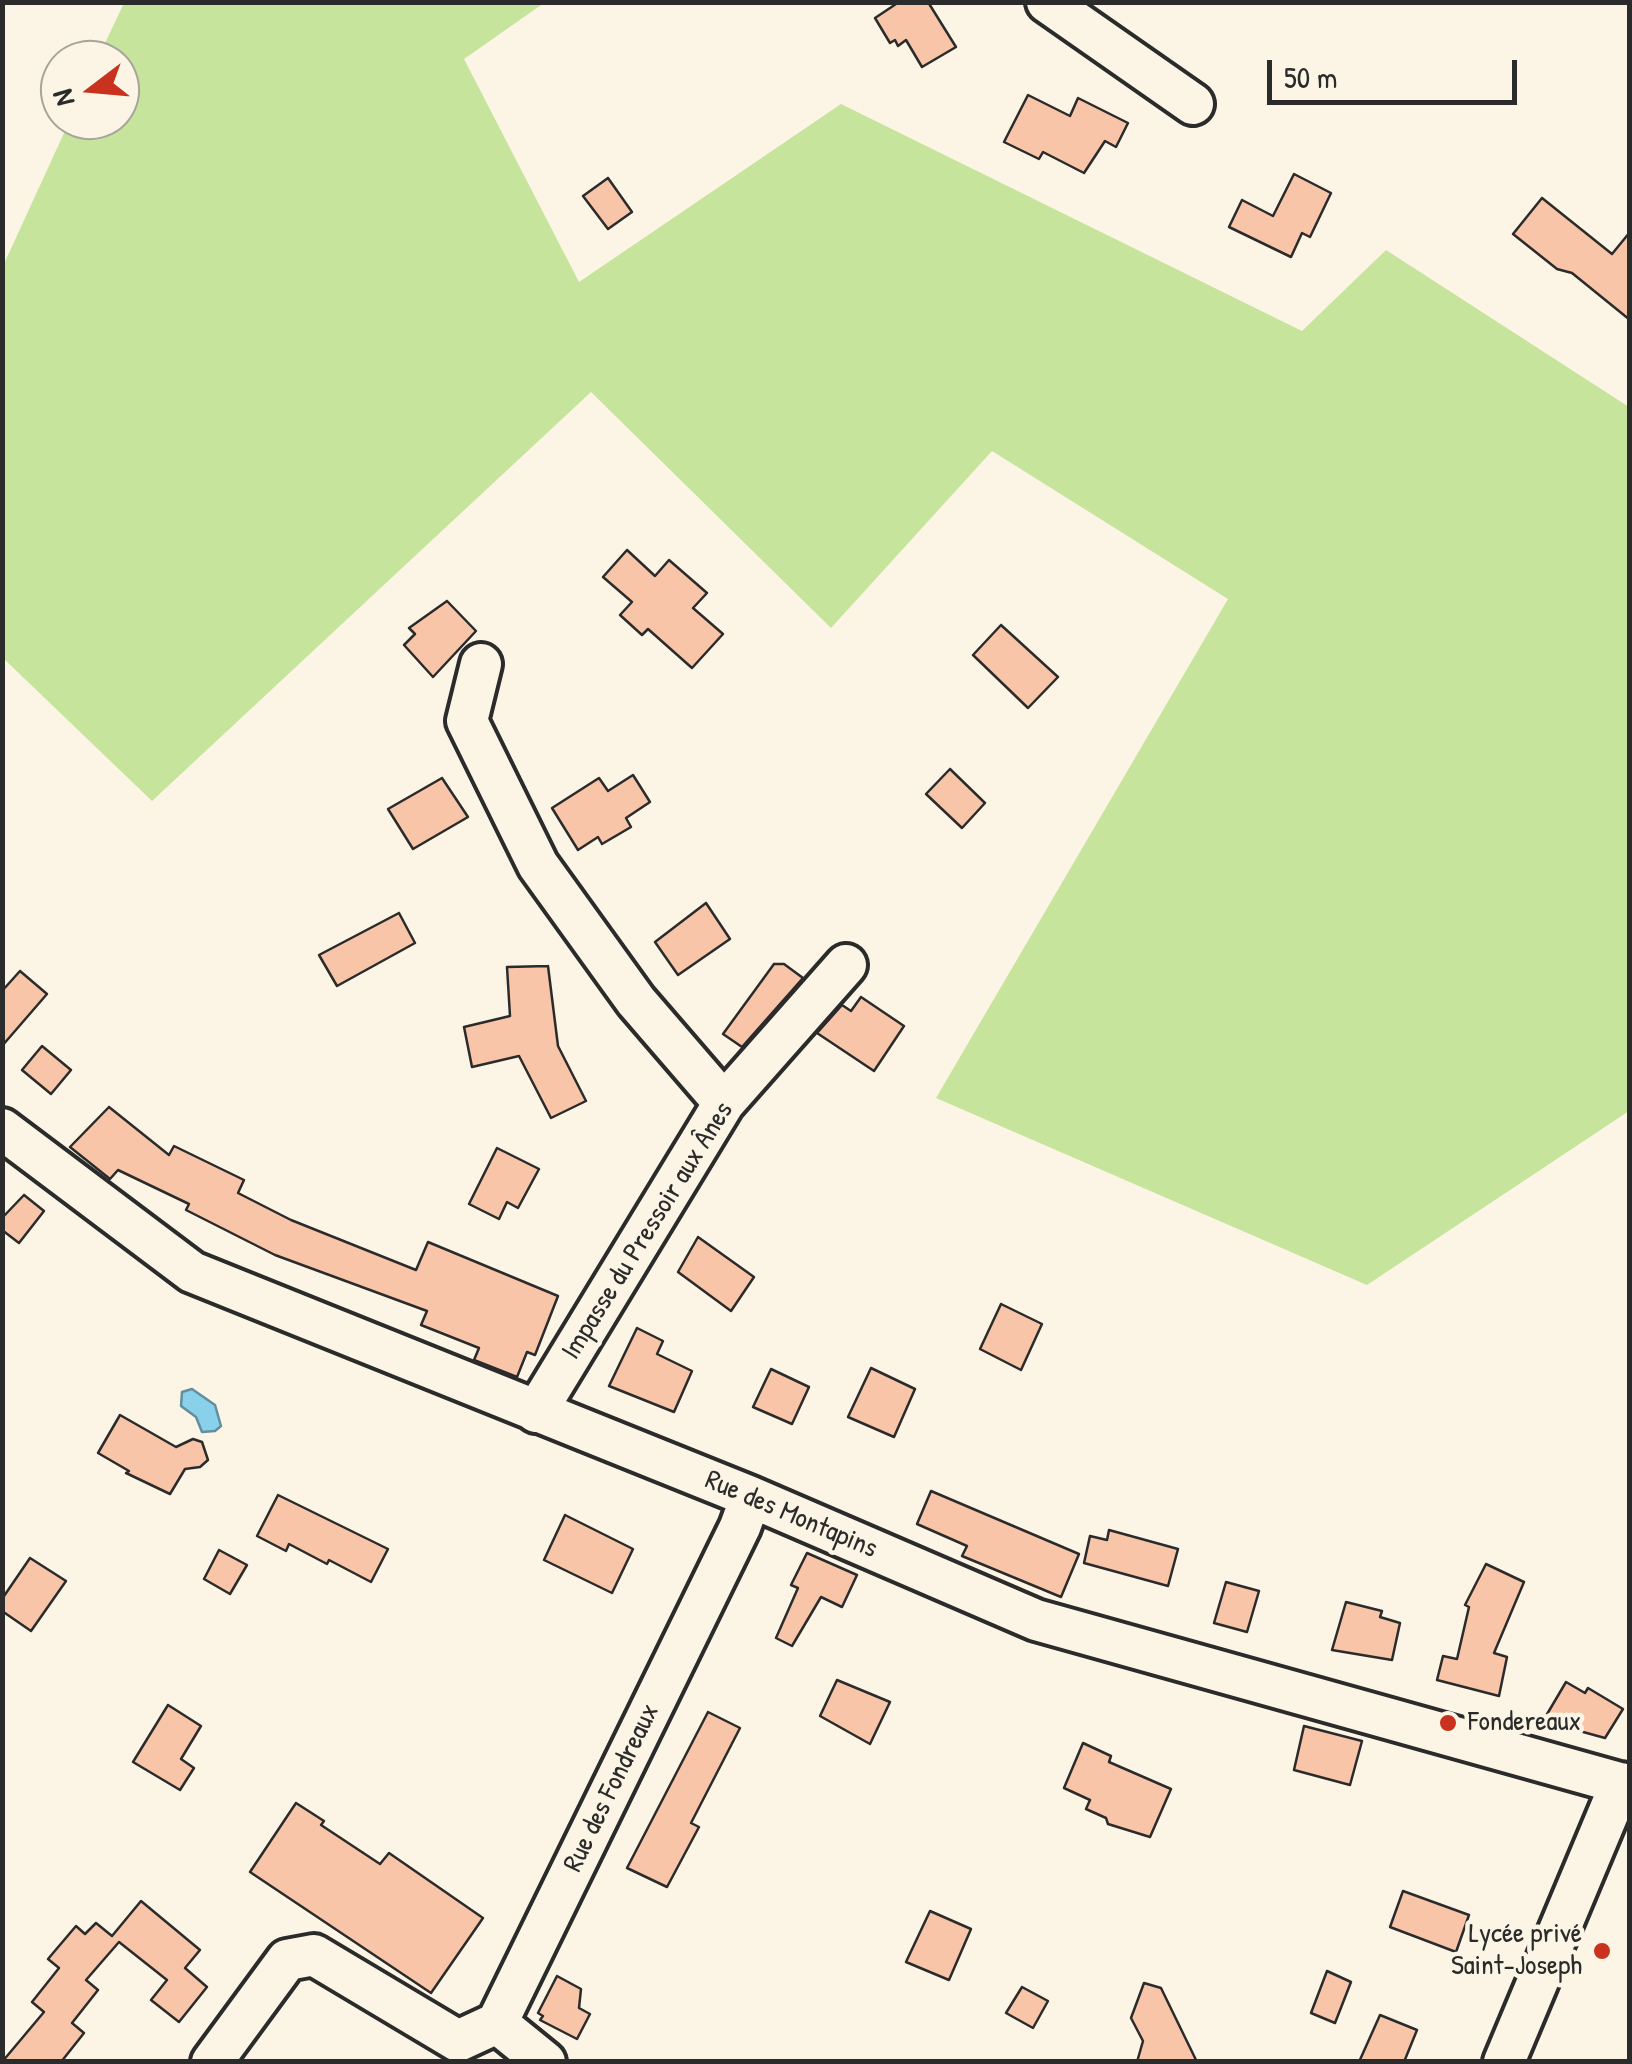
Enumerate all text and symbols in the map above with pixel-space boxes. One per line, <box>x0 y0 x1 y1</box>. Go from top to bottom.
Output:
north arrow <box>40 40 140 140</box>
scale bar <box>1272 40 1522 102</box>
text: 50 m <box>1284 57 1337 97</box>
text: N <box>43 85 83 110</box>
street label: Impasse du Pressoir aux Ânes <box>555 1096 741 1366</box>
street label: Rue des Montapins <box>700 1464 882 1566</box>
street label: Rue des Fondreaux <box>557 1698 667 1878</box>
place label: Fondereaux <box>1468 1706 1581 1740</box>
marker: Fondereaux <box>1437 1712 1459 1734</box>
place label: Lycée privé Saint-Joseph <box>1451 1918 1582 1984</box>
marker: Lycée privé Saint-Joseph <box>1591 1940 1613 1962</box>

